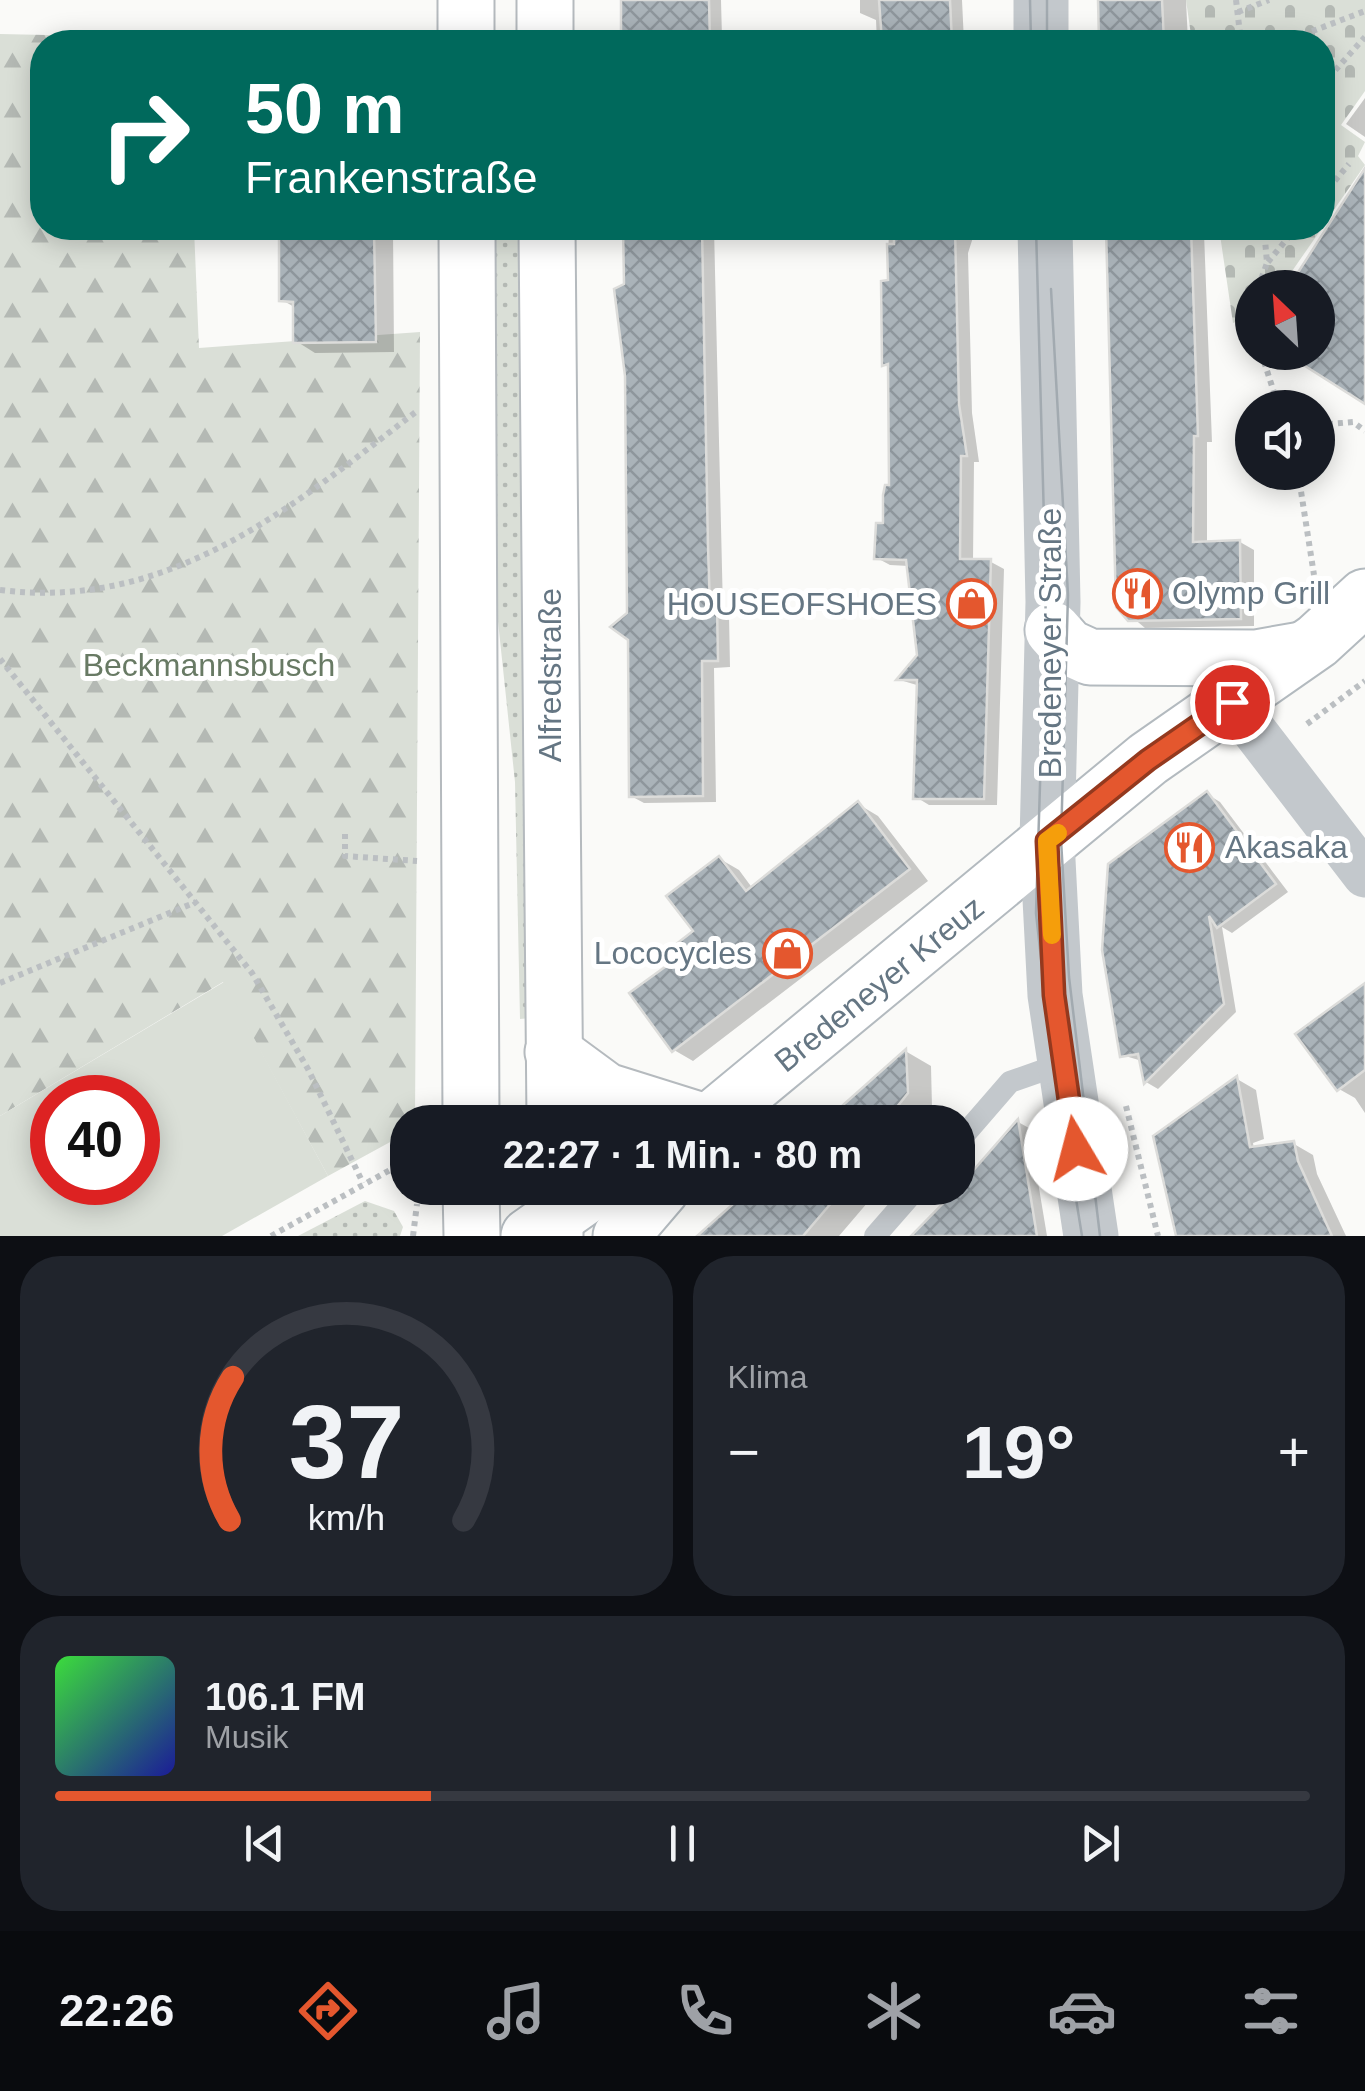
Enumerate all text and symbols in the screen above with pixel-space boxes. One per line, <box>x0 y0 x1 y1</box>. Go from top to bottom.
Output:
icon: right <box>80 70 210 200</box>
text: 50 m <box>245 70 405 148</box>
text: Frankenstraße <box>245 152 538 203</box>
north arrow <box>1235 270 1335 370</box>
map controls <box>1235 270 1335 490</box>
button: sound <box>1235 390 1335 490</box>
street label: Bredeneyer Straße <box>1032 508 1068 778</box>
restaurant icon: Olymp Grill <box>1111 567 1163 619</box>
place label: Olymp Grill <box>1172 575 1330 611</box>
shop icon: HOUSEOFSHOES <box>946 578 998 630</box>
place label: HOUSEOFSHOES <box>667 586 937 622</box>
street label: Alfredstraße <box>532 588 568 762</box>
park label: Beckmannsbusch <box>83 647 335 683</box>
pin <box>1190 660 1275 745</box>
icon: arrive <box>1205 675 1260 730</box>
restaurant icon: Akasaka <box>1164 821 1216 873</box>
place label: Akasaka <box>1225 829 1348 865</box>
street label: Bredeneyer Kreuz <box>767 889 991 1079</box>
shop icon: Lococycles <box>761 927 813 979</box>
place label: Lococycles <box>594 935 752 971</box>
speed limit sign: 40 <box>30 1075 160 1205</box>
position arrow <box>1024 1097 1128 1201</box>
text: 22:27 · 1 Min. · 80 m <box>503 1134 862 1176</box>
text: Klima <box>728 1359 808 1395</box>
text: 37 <box>288 1384 404 1500</box>
text: 19° <box>962 1410 1075 1494</box>
text: − <box>728 1421 760 1483</box>
text: + <box>1278 1421 1310 1483</box>
text: km/h <box>308 1498 385 1538</box>
text: 106.1 FM <box>205 1676 366 1718</box>
text: Musik <box>205 1719 289 1755</box>
icon: previous <box>237 1816 292 1871</box>
icon: pause <box>655 1816 710 1871</box>
icon: next <box>1073 1816 1128 1871</box>
icon: directions <box>293 1976 363 2046</box>
icon: music <box>481 1976 551 2046</box>
icon: phone <box>670 1976 740 2046</box>
icon: climate <box>859 1976 929 2046</box>
icon: car <box>1047 1976 1117 2046</box>
icon: filters <box>1236 1976 1306 2046</box>
text: 22:26 <box>59 1985 174 2036</box>

